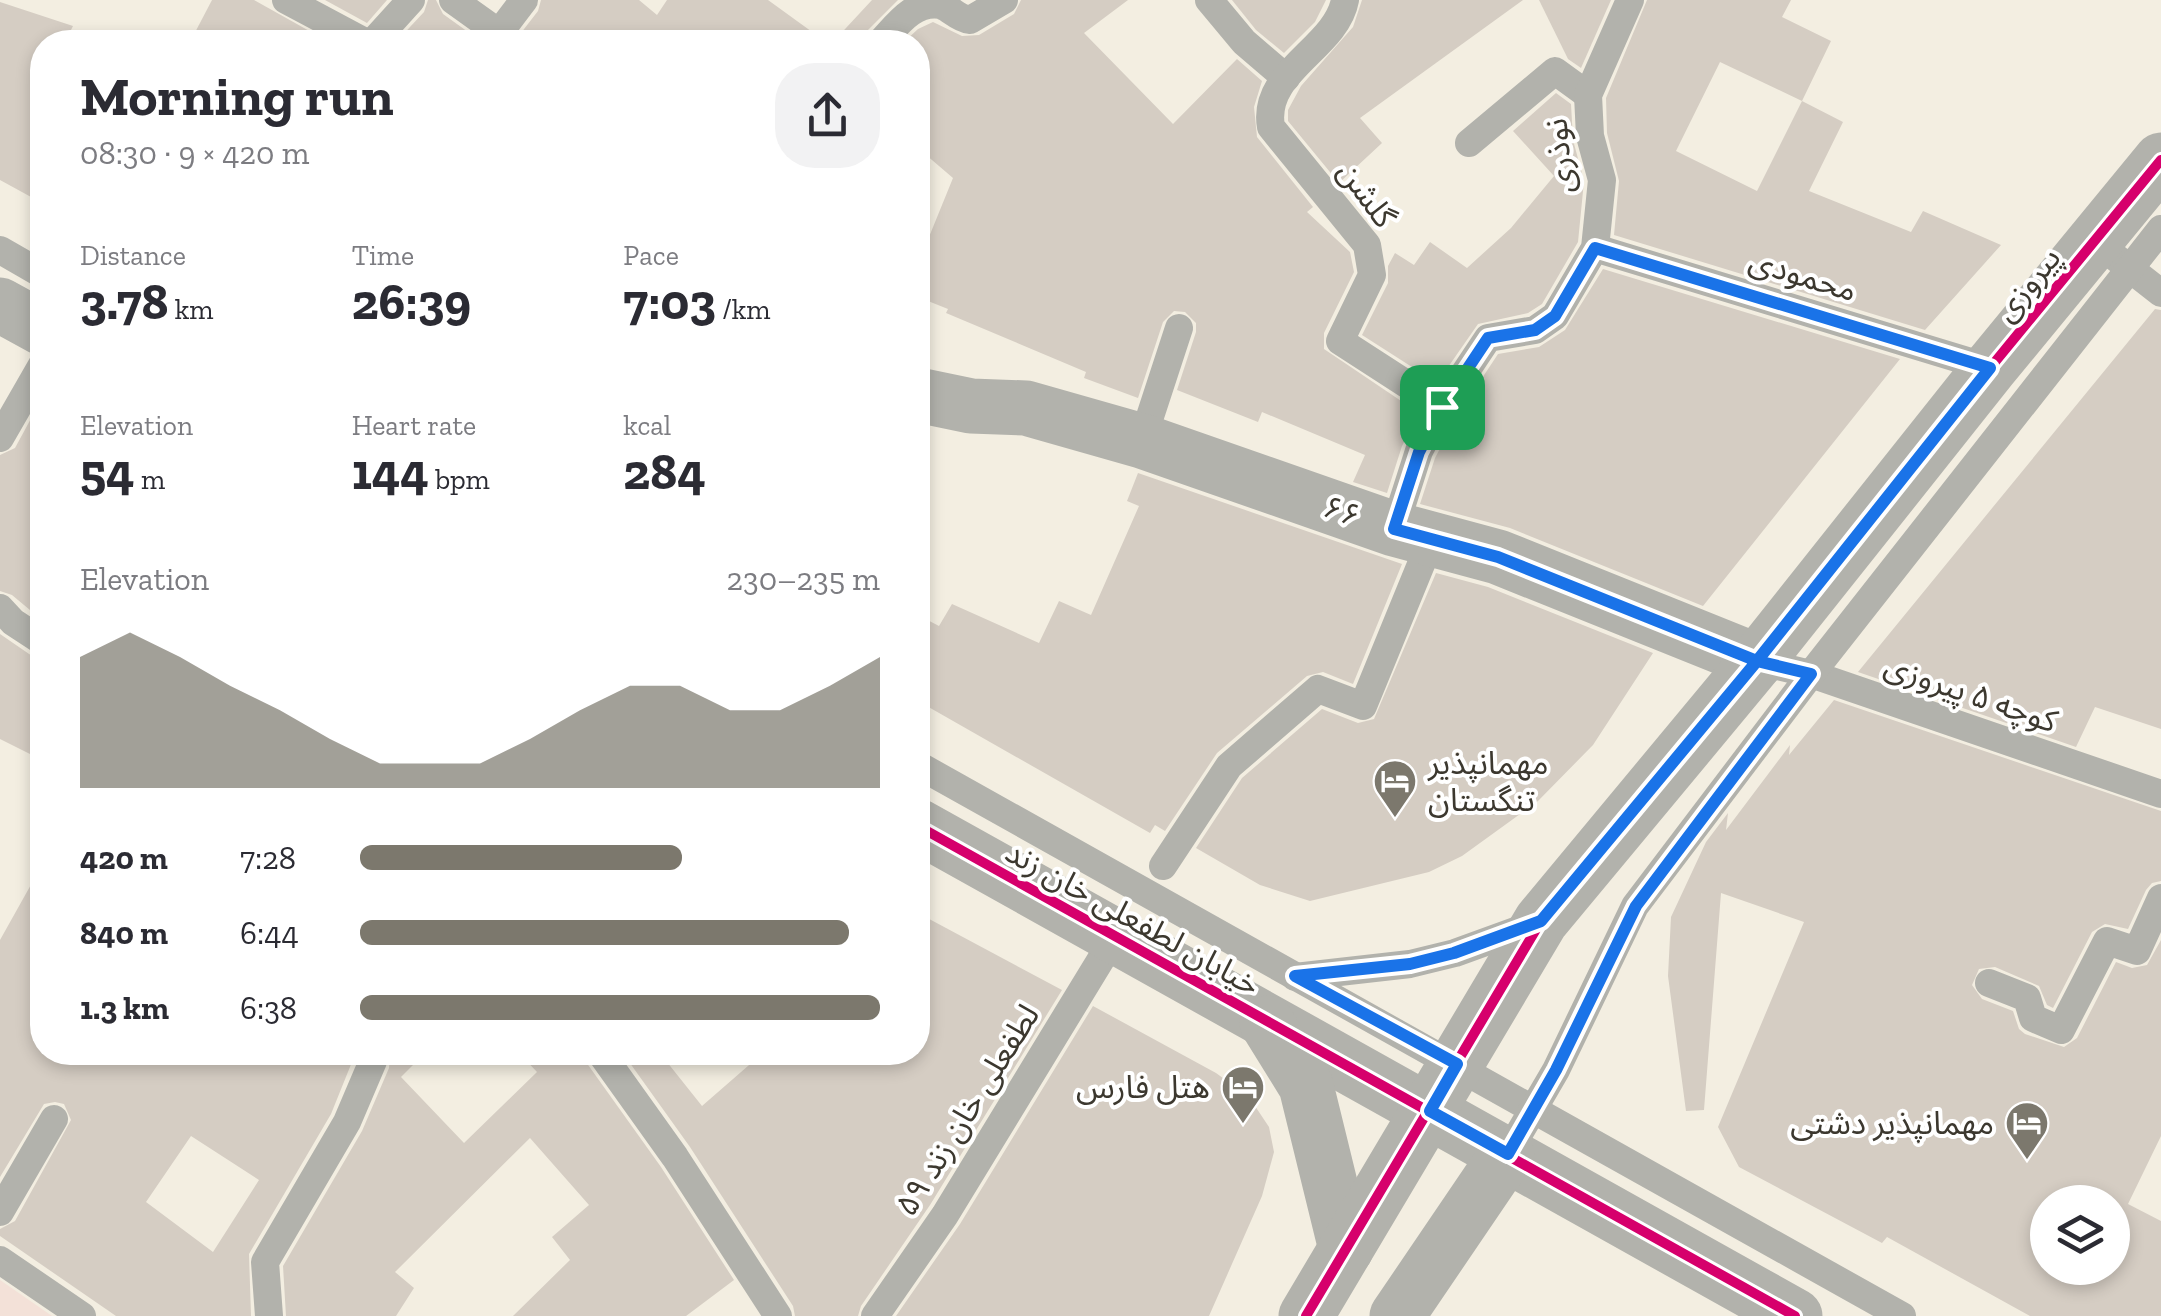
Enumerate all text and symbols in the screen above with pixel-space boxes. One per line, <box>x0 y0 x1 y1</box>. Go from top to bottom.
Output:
text: Morning run <box>80 63 394 129</box>
button: share <box>775 63 880 168</box>
street label: نوذری <box>1536 117 1582 195</box>
text: 08:30 · 9 × 420 m <box>80 134 309 172</box>
street label: گلشن <box>1330 153 1404 235</box>
text: Distance <box>80 239 186 272</box>
text: Time <box>352 239 414 272</box>
text: Pace <box>623 239 679 272</box>
street label: پیروزی <box>1986 239 2069 330</box>
street label: محمودی <box>1745 241 1861 309</box>
text: 3.78 <box>80 272 168 332</box>
text: 26:39 <box>352 272 471 332</box>
text: 7:03 <box>623 272 716 332</box>
text: km <box>168 293 214 326</box>
text: /km <box>716 293 771 326</box>
pin <box>1400 365 1485 450</box>
icon: arrive <box>1415 380 1470 435</box>
text: Elevation <box>80 409 193 442</box>
text: Heart rate <box>352 409 476 442</box>
text: kcal <box>623 409 671 442</box>
text: 54 <box>80 442 135 502</box>
text: 144 <box>352 442 429 502</box>
text: 284 <box>623 442 706 502</box>
text: m <box>135 463 165 496</box>
text: bpm <box>429 463 490 496</box>
street label: ۶۶ <box>1319 487 1365 535</box>
text: Elevation <box>80 560 209 598</box>
text: 230–235 m <box>727 560 880 598</box>
street label: کوچه ۵ پیروزی <box>1879 646 2063 742</box>
place label: مهمانپذیر تنگستان <box>1427 744 1549 819</box>
hotel icon: مهمانپذیر تنگستان <box>1372 758 1418 819</box>
street label: خیابان لطفعلی خان زند <box>999 832 1267 1004</box>
text: 420 m <box>80 839 168 877</box>
text: 7:28 <box>240 839 296 877</box>
text: 840 m <box>80 914 168 952</box>
text: 6:44 <box>240 914 299 952</box>
text: 1.3 km <box>80 989 169 1027</box>
text: 6:38 <box>240 989 297 1027</box>
street label: لطفعلی خان زند ۵۹ <box>887 997 1047 1223</box>
hotel icon: هتل فارس <box>1220 1064 1266 1125</box>
place label: هتل فارس <box>1076 1068 1210 1106</box>
hotel icon: مهمانپذیر دشتی <box>2004 1100 2050 1161</box>
place label: مهمانپذیر دشتی <box>1790 1104 1994 1143</box>
map controls <box>2030 1185 2130 1285</box>
button: layers <box>2030 1185 2130 1285</box>

